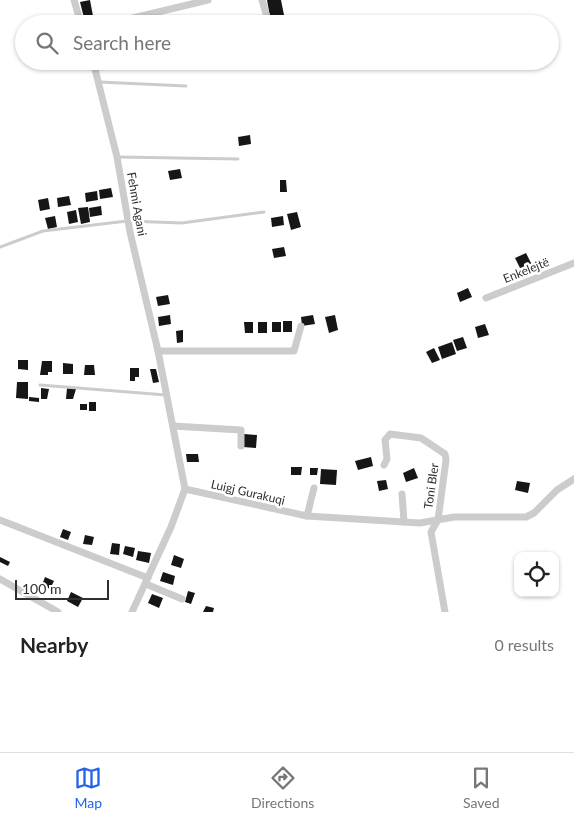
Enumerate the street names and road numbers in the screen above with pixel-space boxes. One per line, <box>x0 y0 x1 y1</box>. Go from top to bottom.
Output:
street label: Fehmi Agani <box>124 171 150 237</box>
street label: Enkelejtë <box>501 254 551 286</box>
street label: Toni Bler <box>420 461 442 510</box>
street label: Luigj Gurakuqi <box>209 476 287 508</box>

